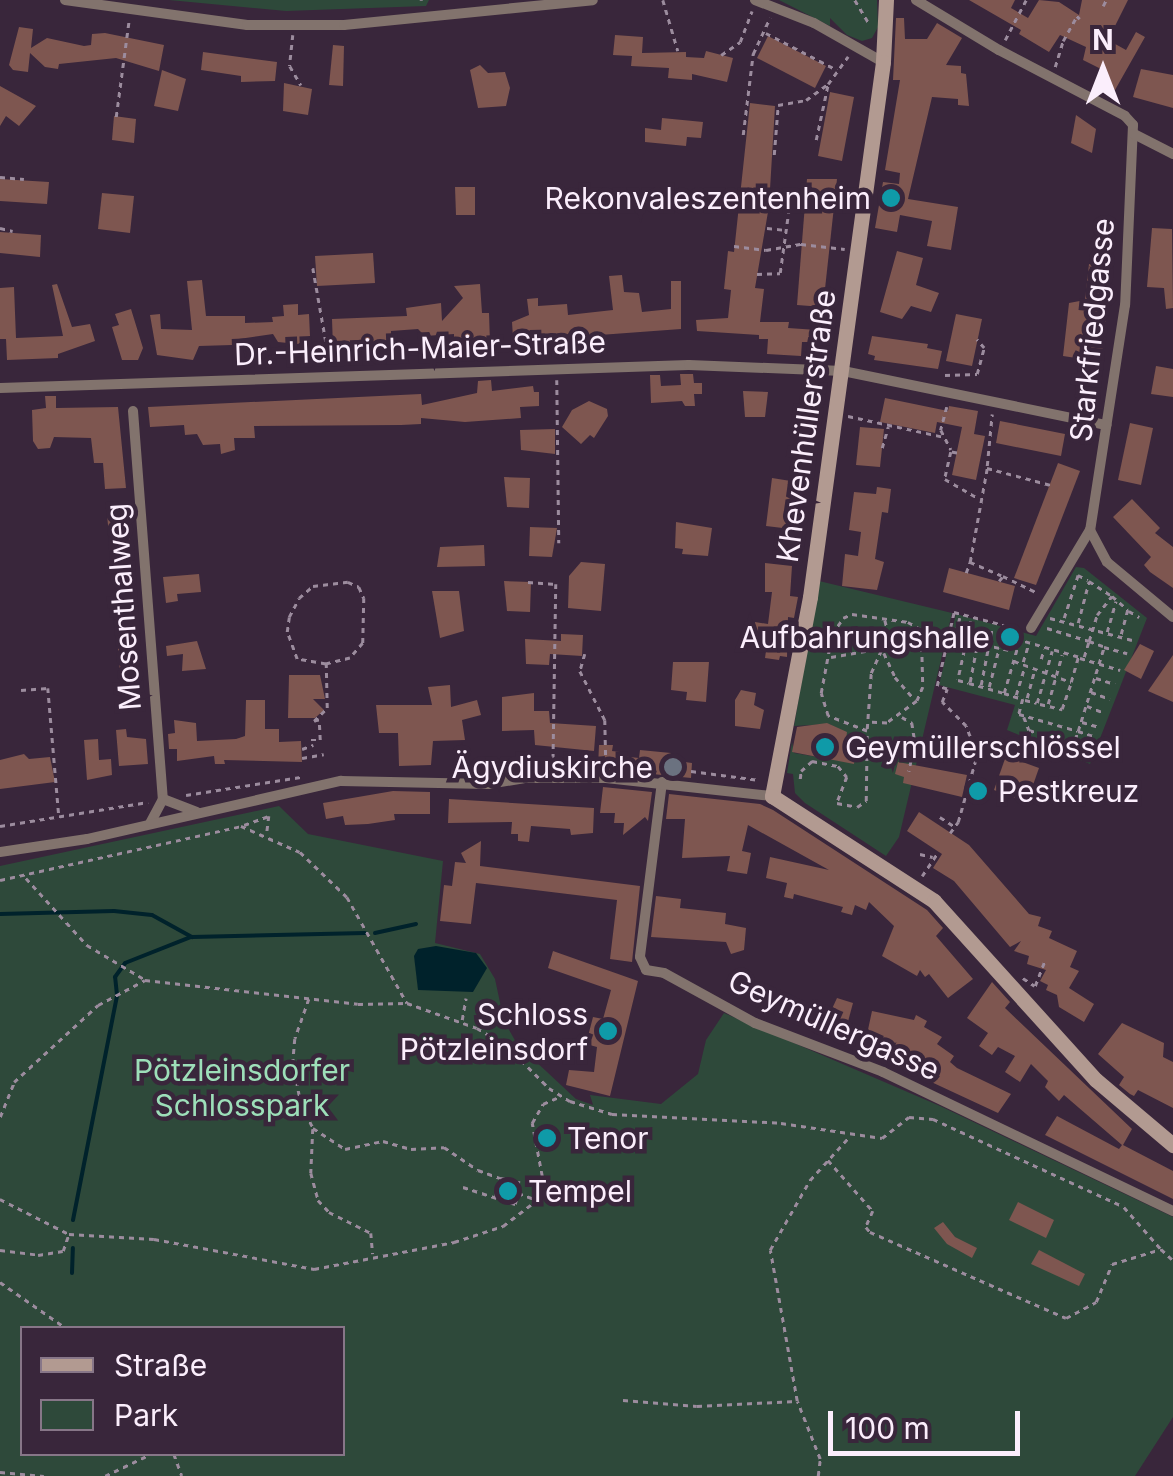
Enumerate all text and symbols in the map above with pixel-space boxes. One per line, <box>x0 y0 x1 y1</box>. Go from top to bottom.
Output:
north arrow <box>1053 20 1153 120</box>
text: N <box>1092 23 1114 57</box>
place label: Rekonvaleszentenheim <box>545 180 871 216</box>
marker: Rekonvaleszentenheim <box>880 187 902 209</box>
street label: Starkfriedgasse <box>1062 216 1122 444</box>
street label: Khevenhüllerstraße <box>769 287 843 565</box>
street label: Dr.-Heinrich-Maier-Straße <box>234 324 606 372</box>
street label: Mosenthalweg <box>98 502 148 712</box>
place label: Aufbahrungshalle <box>740 619 990 655</box>
marker: Aufbahrungshalle <box>999 626 1021 648</box>
place label: Geymüllerschlössel <box>845 729 1121 765</box>
marker: Geymüllerschlössel <box>814 736 836 758</box>
place label: Ägydiuskirche <box>452 749 653 785</box>
marker: Ägydiuskirche <box>662 756 684 778</box>
place label: Pestkreuz <box>998 773 1139 809</box>
marker: Pestkreuz <box>967 780 989 802</box>
street label: Geymüllergasse <box>723 962 945 1088</box>
place label: Schloss Pötzleinsdorf <box>400 996 588 1066</box>
marker: Schloss Pötzleinsdorf <box>597 1020 619 1042</box>
park label: Pötzleinsdorfer Schlosspark <box>134 1052 350 1122</box>
place label: Tenor <box>567 1120 649 1156</box>
marker: Tenor <box>536 1127 558 1149</box>
place label: Tempel <box>528 1173 632 1209</box>
marker: Tempel <box>497 1180 519 1202</box>
legend <box>20 1326 345 1456</box>
text: Straße <box>114 1347 207 1383</box>
scale bar <box>833 1391 1026 1453</box>
text: Park <box>114 1397 178 1433</box>
text: 100 m <box>845 1410 930 1446</box>

